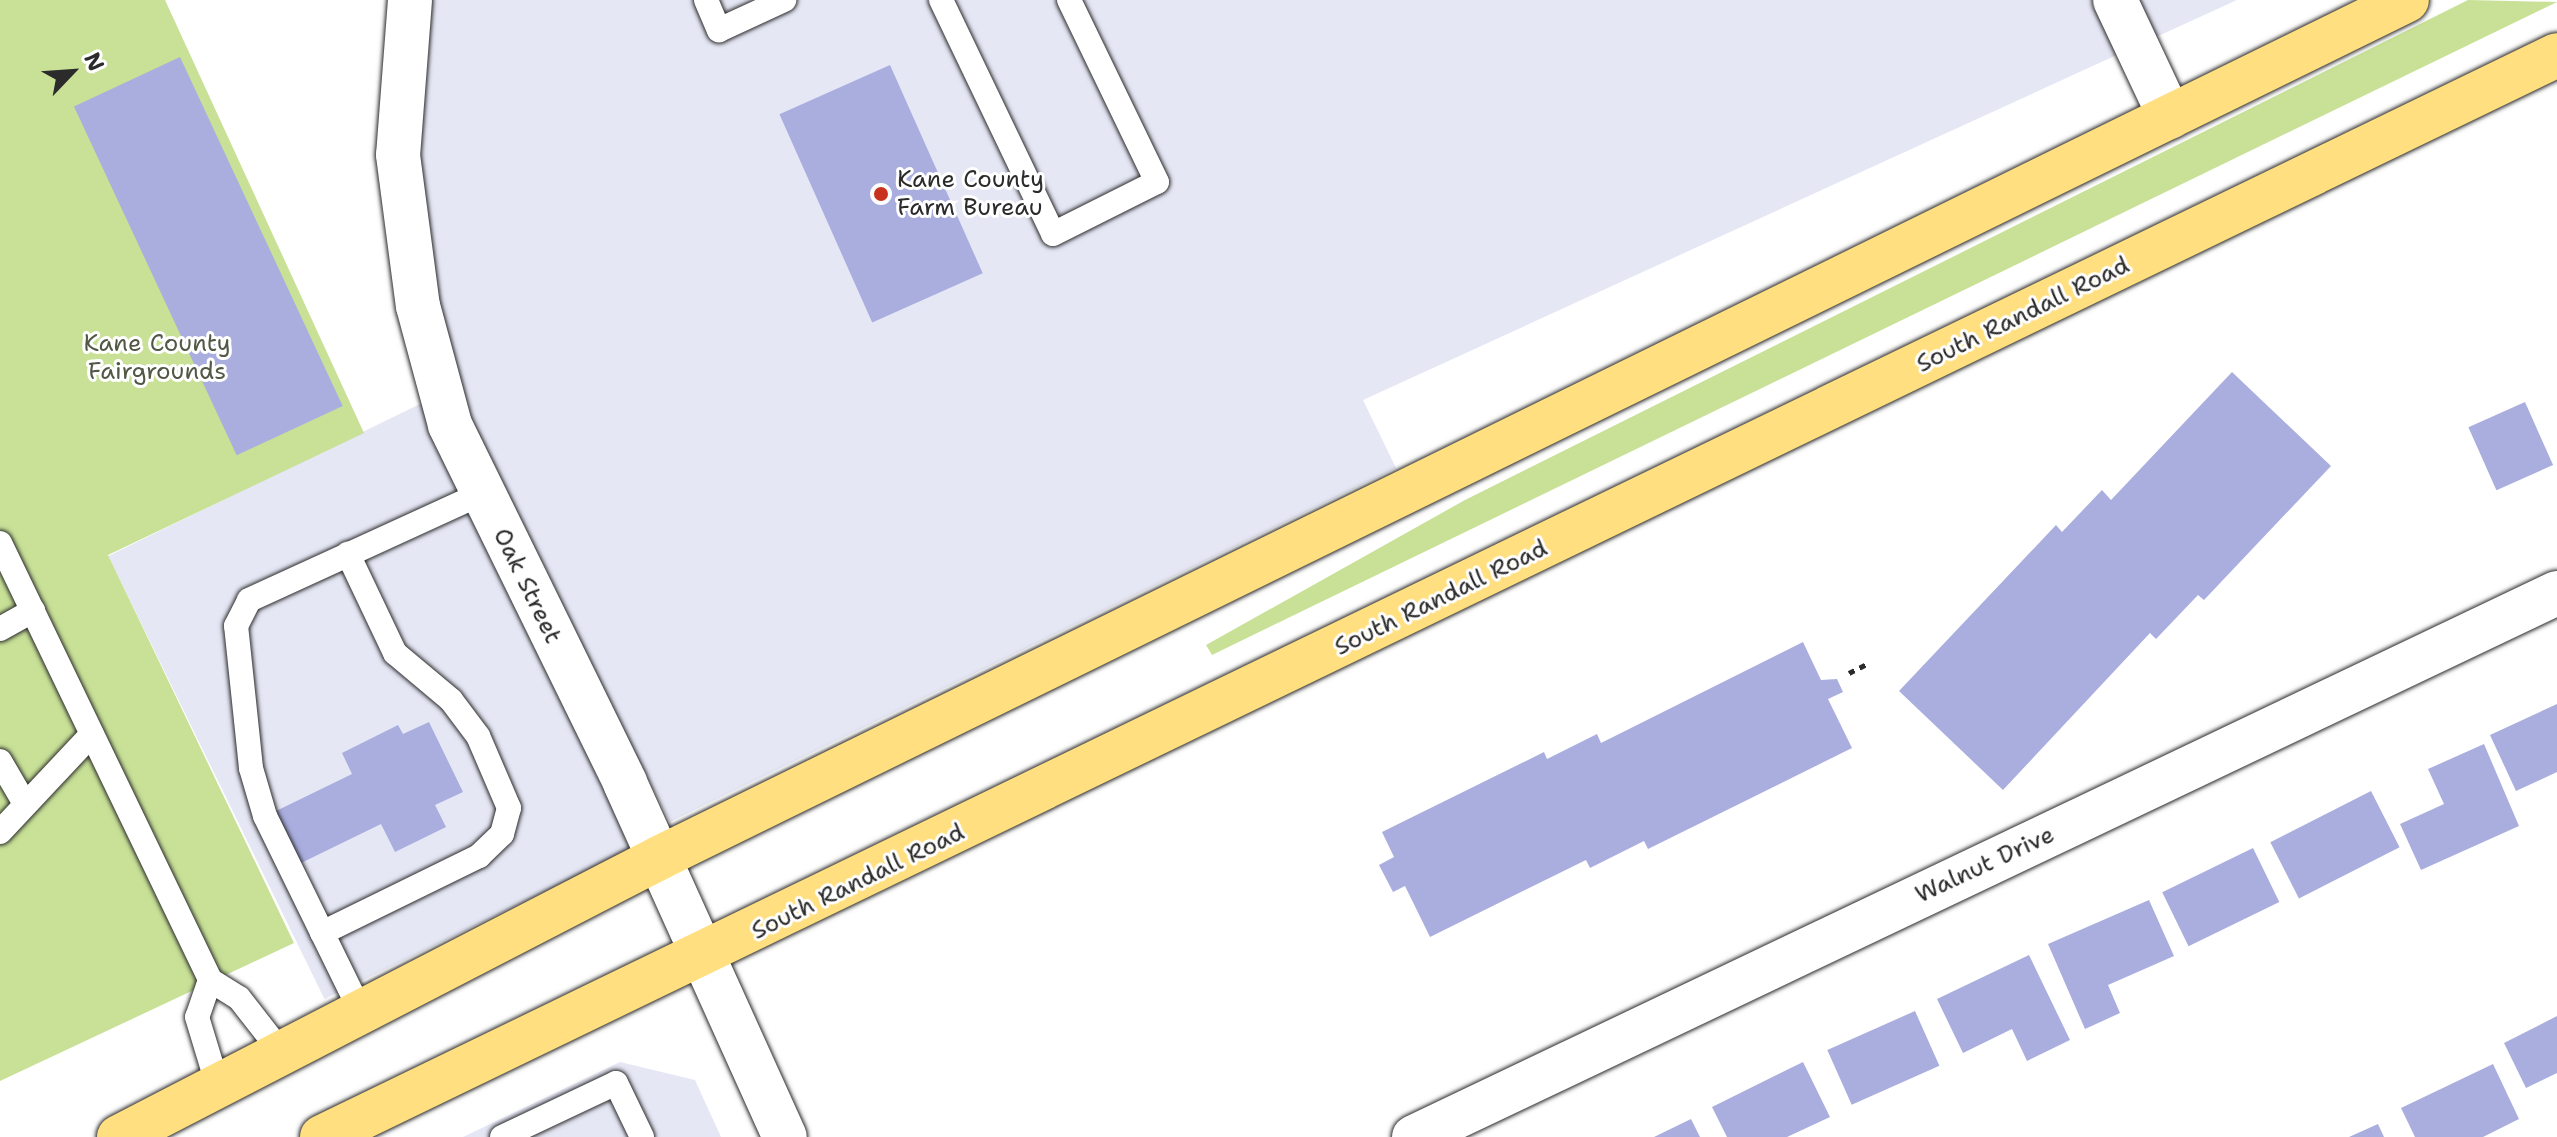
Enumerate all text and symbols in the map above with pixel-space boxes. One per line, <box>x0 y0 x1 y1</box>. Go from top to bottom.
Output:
north arrow <box>32 32 112 112</box>
text: N <box>77 48 111 76</box>
place label: Kane County Farm Bureau <box>897 166 1044 222</box>
marker: Kane County Farm Bureau <box>872 185 890 203</box>
street label: South Randall Road <box>1912 251 2134 379</box>
park label: Kane County Fairgrounds <box>84 330 230 386</box>
street label: Oak Street <box>487 524 567 648</box>
street label: South Randall Road <box>1330 534 1552 662</box>
street label: South Randall Road <box>747 818 969 946</box>
street label: Walnut Drive <box>1911 820 2059 910</box>

